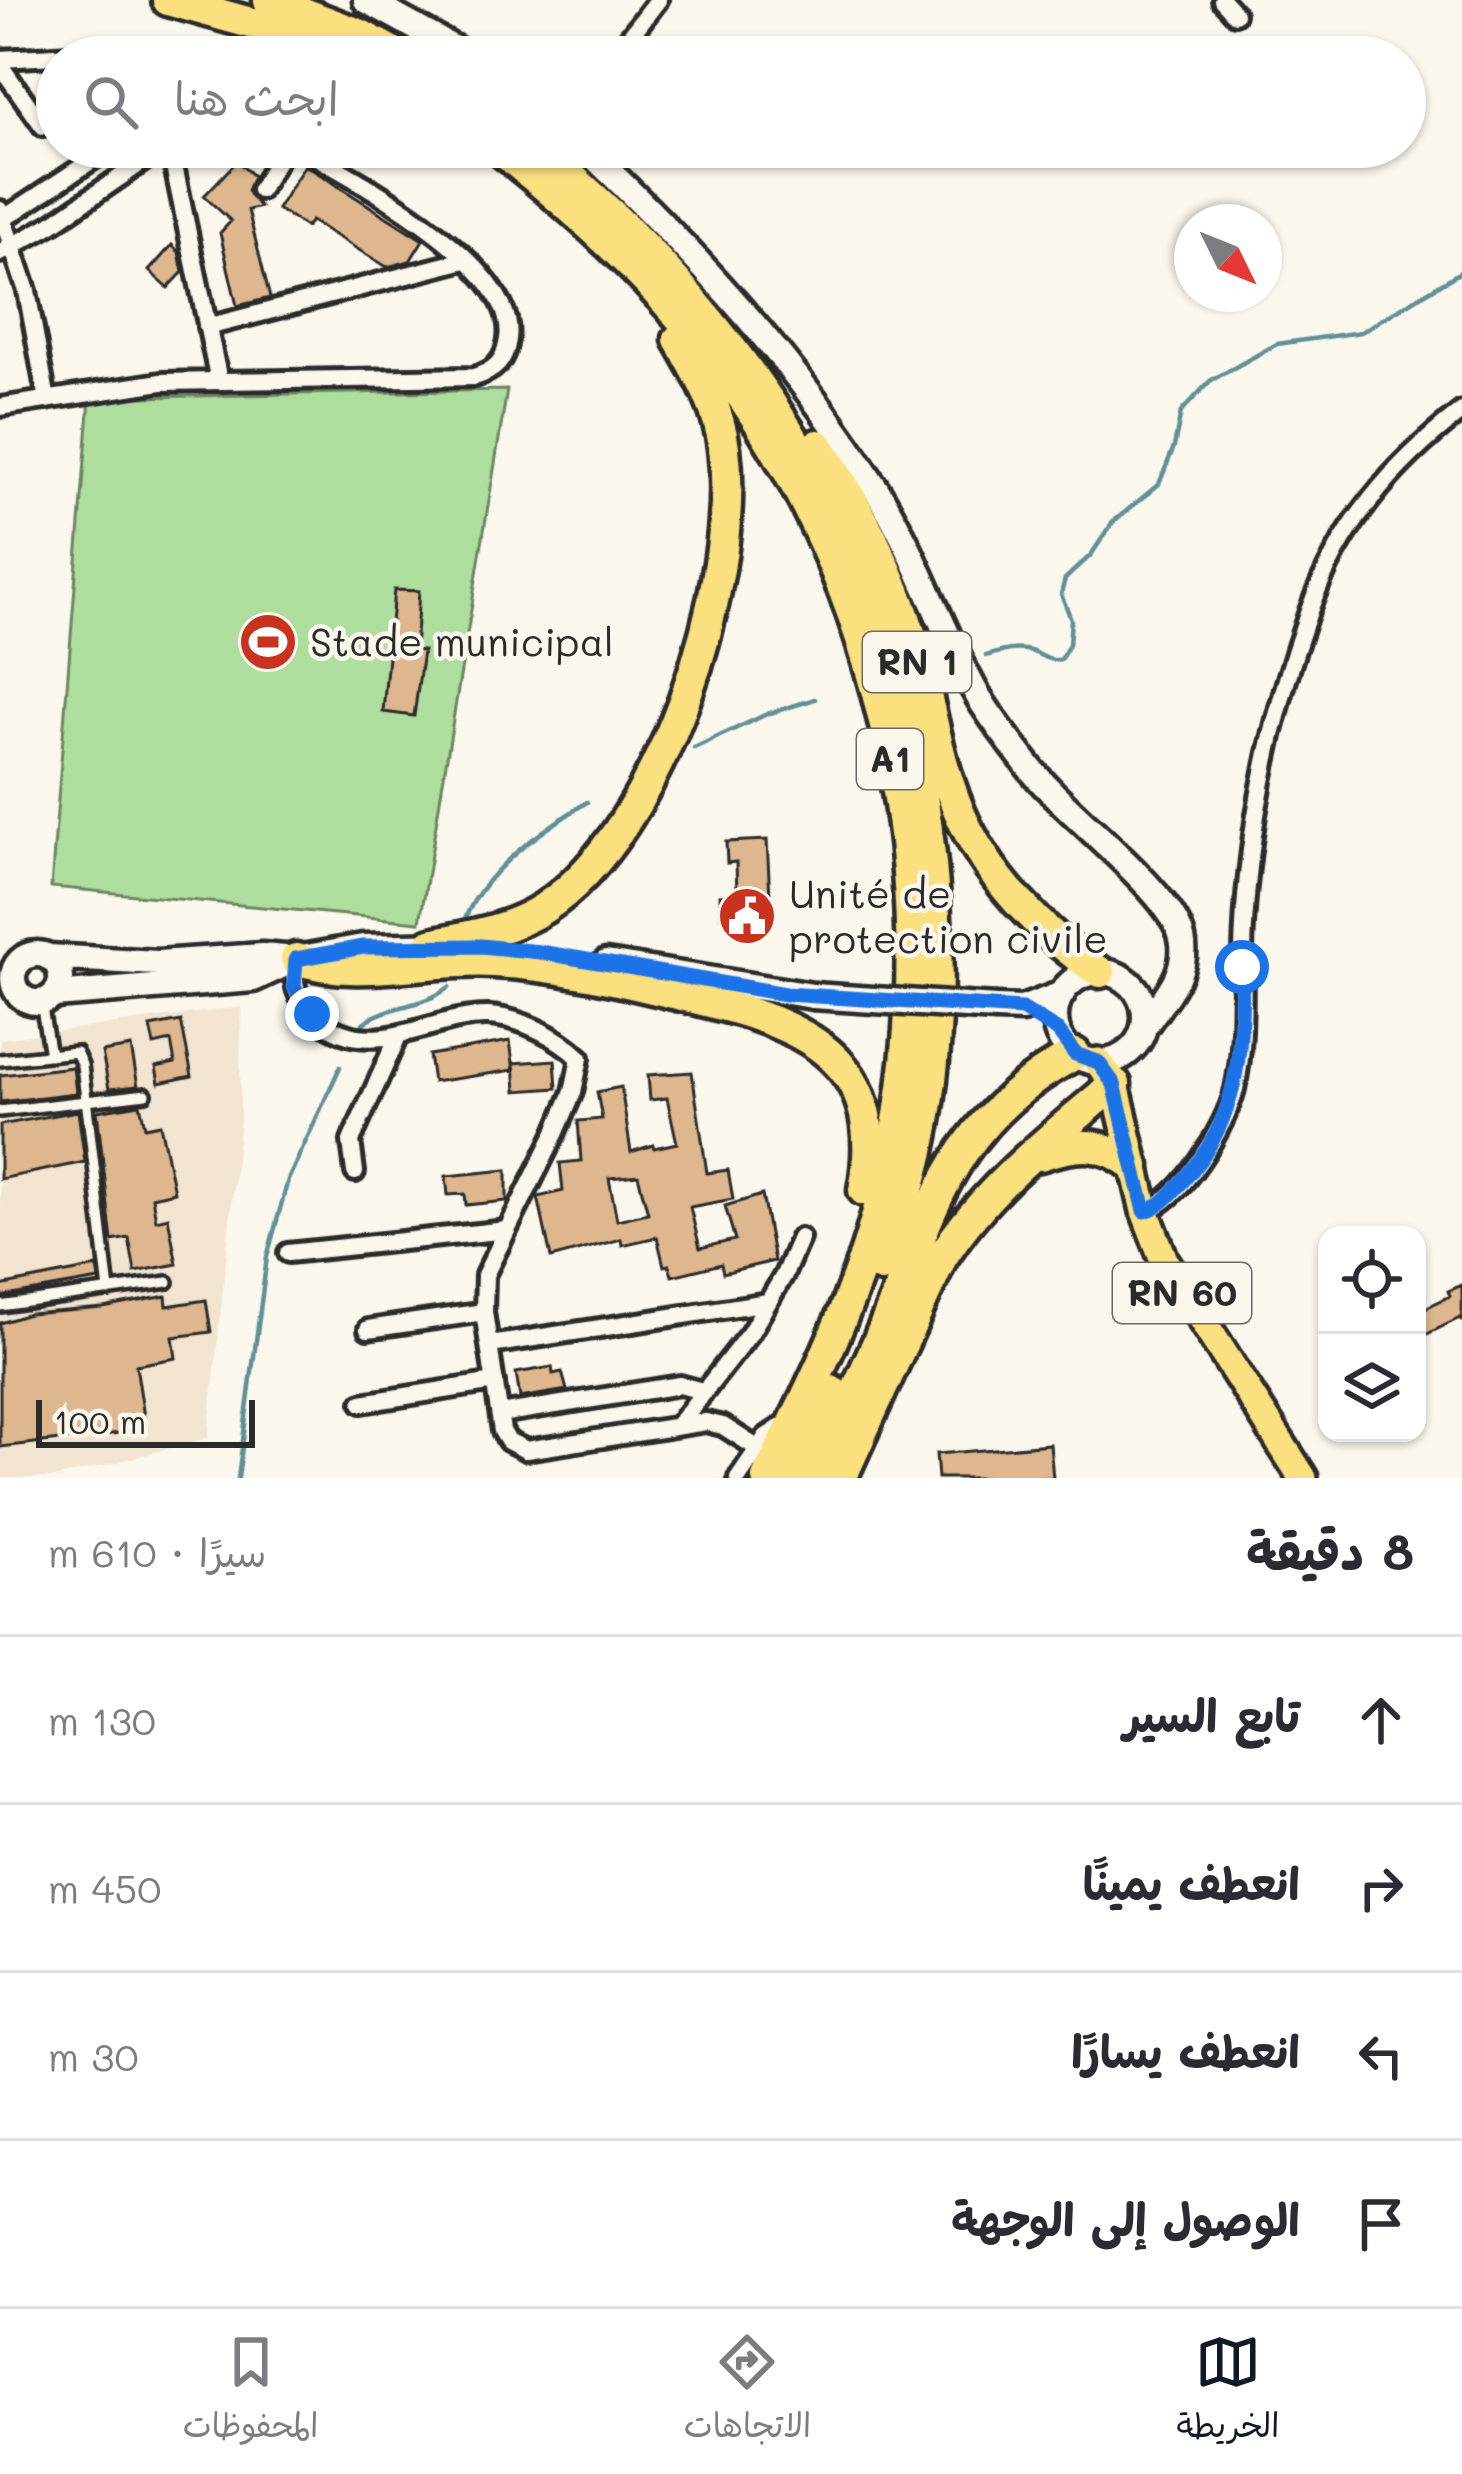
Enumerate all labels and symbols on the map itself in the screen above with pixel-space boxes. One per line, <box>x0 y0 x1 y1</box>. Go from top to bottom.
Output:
north arrow <box>1174 204 1282 312</box>
sports icon: Stade municipal <box>237 611 299 673</box>
place label: Stade municipal <box>310 615 614 666</box>
road number: RN 1 <box>863 632 971 692</box>
road number: A1 <box>857 729 923 789</box>
place label: Unité de protection civile <box>789 867 1108 963</box>
public building icon: Unité de protection civile <box>716 885 778 947</box>
route start <box>1215 940 1269 994</box>
route end <box>285 987 339 1041</box>
road number: RN 60 <box>1113 1263 1251 1323</box>
scale bar <box>36 1394 255 1447</box>

